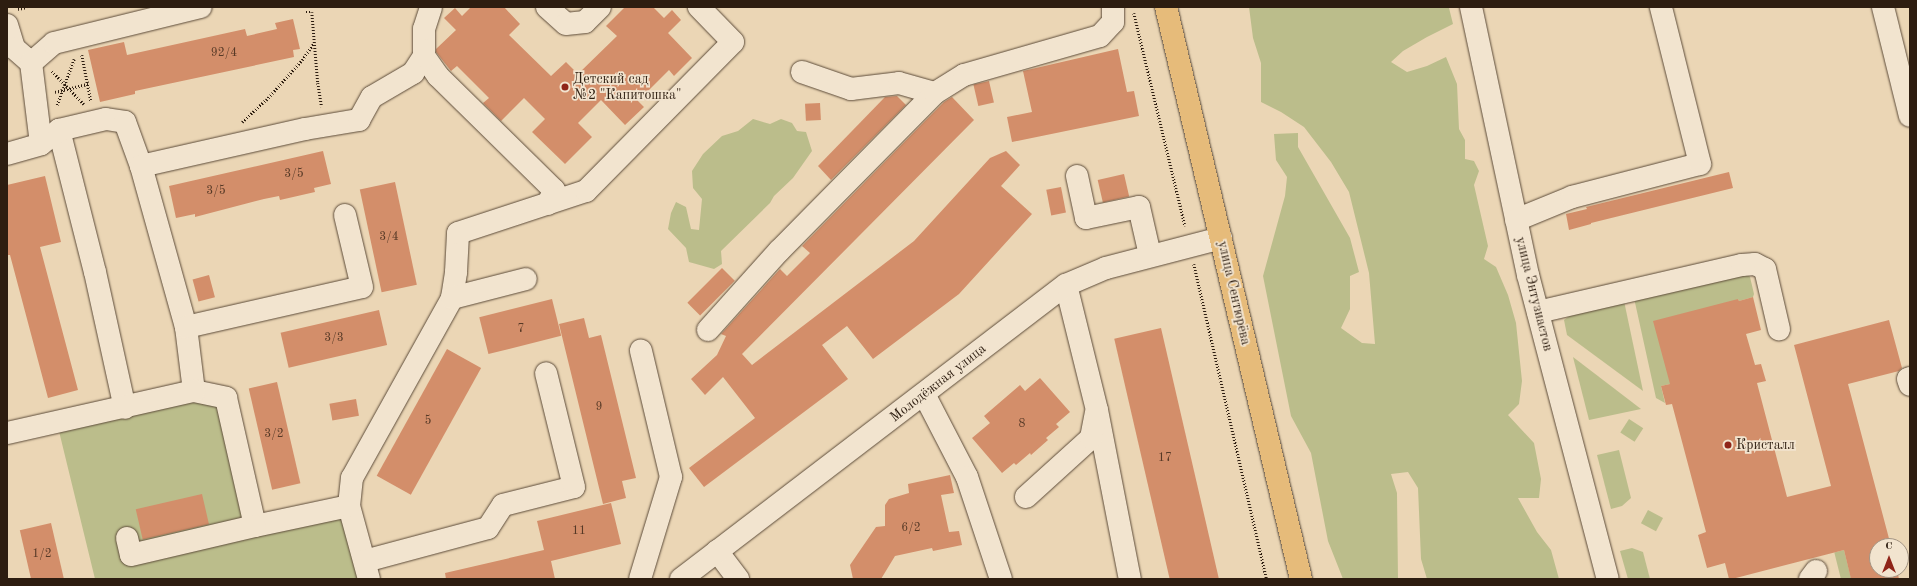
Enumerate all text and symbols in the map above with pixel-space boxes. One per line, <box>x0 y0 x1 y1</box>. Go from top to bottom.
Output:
house number: 92/4 <box>211 47 237 61</box>
place label: Детский сад №2 "Капитошка" <box>573 71 681 104</box>
marker: Детский сад №2 "Капитошка" <box>560 82 570 92</box>
house number: 3/5 <box>284 168 304 182</box>
house number: 3/5 <box>206 185 226 199</box>
house number: 3/4 <box>379 231 399 245</box>
street label: улица Энтузиастов <box>1512 235 1556 353</box>
street label: улица Сентюрёва <box>1214 239 1254 347</box>
house number: 7 <box>518 323 524 337</box>
house number: 3/3 <box>324 332 344 346</box>
street label: Молодёжная улица <box>887 340 989 426</box>
house number: 9 <box>596 401 602 415</box>
house number: 5 <box>425 415 431 429</box>
house number: 8 <box>1019 418 1025 432</box>
house number: 3/2 <box>264 428 284 442</box>
place label: Кристалл <box>1736 437 1795 453</box>
marker: Кристалл <box>1723 440 1733 450</box>
house number: 17 <box>1158 452 1172 466</box>
house number: 6/2 <box>901 522 921 536</box>
house number: 11 <box>572 525 586 539</box>
north arrow <box>1869 538 1909 578</box>
text: С <box>1885 541 1893 552</box>
house number: 1/2 <box>32 548 52 562</box>

